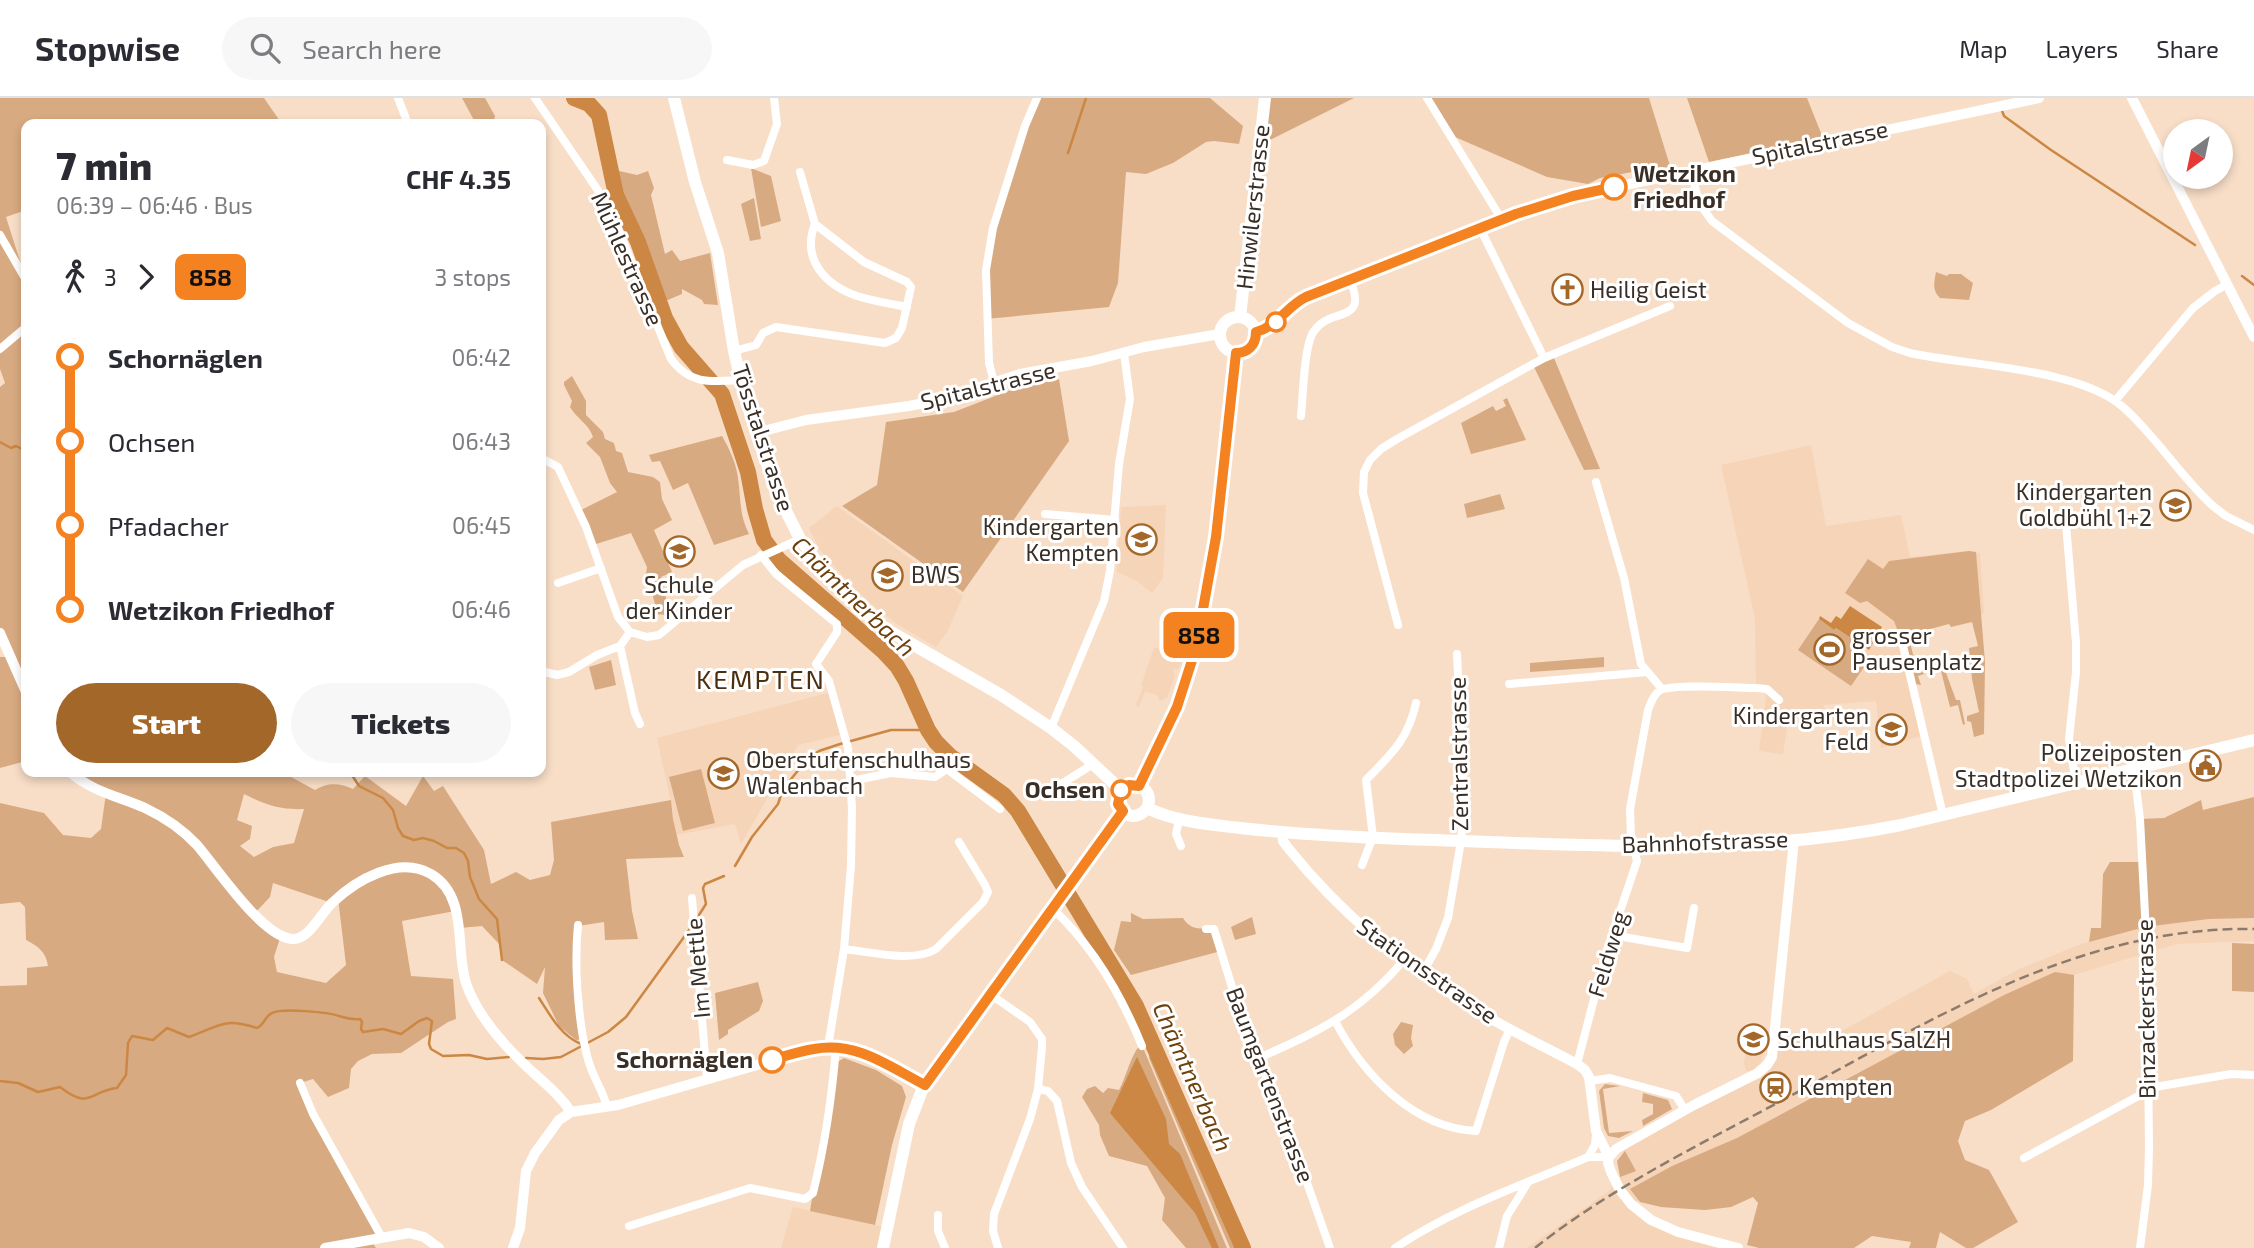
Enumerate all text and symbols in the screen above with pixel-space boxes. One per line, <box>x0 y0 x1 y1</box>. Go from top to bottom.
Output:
search box <box>222 17 712 80</box>
text: Stopwise <box>35 28 180 68</box>
icon: search <box>246 29 284 67</box>
text: Search here <box>302 33 442 64</box>
text: Map <box>1959 34 2007 63</box>
text: Layers <box>2045 34 2118 63</box>
text: Share <box>2156 34 2219 63</box>
street label: Spitalstrasse <box>1749 114 1890 170</box>
north arrow <box>2163 119 2233 189</box>
map controls <box>2163 119 2233 189</box>
street label: Hinwilerstrasse <box>1229 123 1275 291</box>
text: 7 min <box>56 142 152 188</box>
place label: Wetzikon Friedhof <box>1633 159 1736 213</box>
text: CHF 4.35 <box>406 163 511 194</box>
marker: Wetzikon Friedhof <box>1601 174 1627 200</box>
street label: Mühlestrasse <box>586 187 670 330</box>
text: 06:39 – 06:46 · Bus <box>56 191 253 219</box>
icon: walk <box>56 258 94 296</box>
icon: forward <box>127 258 165 296</box>
text: 858 <box>189 262 232 291</box>
text: 3 <box>104 263 117 291</box>
text: 3 stops <box>435 263 511 291</box>
church icon: Heilig Geist <box>1550 273 1584 307</box>
place label: Heilig Geist <box>1590 275 1707 303</box>
unlabelled marker <box>1266 312 1286 332</box>
text: Schornäglen <box>108 342 263 373</box>
text: 06:42 <box>451 343 511 371</box>
street label: Spitalstrasse <box>917 355 1058 415</box>
street label: Tösstalstrasse <box>727 360 801 515</box>
text: Ochsen <box>108 426 195 457</box>
text: 06:43 <box>452 427 511 455</box>
place label: Kindergarten Goldbühl 1+2 <box>2016 477 2152 531</box>
school or university icon: Kindergarten Goldbühl 1+2 <box>2158 488 2192 522</box>
text: Pfadacher <box>108 510 229 541</box>
text: 06:45 <box>452 511 511 539</box>
place label: Kindergarten Kempten <box>983 512 1119 566</box>
school or university icon: Kindergarten Kempten <box>1125 523 1159 557</box>
water label: Chämtnerbach <box>786 530 922 662</box>
school or university icon: Schule der Kinder <box>662 534 696 568</box>
school or university icon: BWS <box>871 558 905 592</box>
place label: BWS <box>911 560 960 588</box>
place label: Schule der Kinder <box>626 570 732 624</box>
text: Wetzikon Friedhof <box>108 594 334 625</box>
text: 06:46 <box>451 595 511 623</box>
line badge: 858 <box>1159 612 1239 658</box>
text: 858 <box>1177 620 1221 649</box>
place label: grosser Pausenplatz <box>1852 621 1982 675</box>
sports icon: grosser Pausenplatz <box>1812 632 1846 666</box>
district label: KEMPTEN <box>696 663 826 694</box>
street label: Zentralstrasse <box>1443 677 1473 831</box>
button: Start <box>56 683 277 763</box>
button: Tickets <box>291 683 511 763</box>
place label: Kindergarten Feld <box>1733 701 1869 755</box>
school or university icon: Kindergarten Feld <box>1875 712 1909 746</box>
place label: Polizeiposten Stadtpolizei Wetzikon <box>1955 738 2182 792</box>
place label: Oberstufenschulhaus Walenbach <box>746 745 971 799</box>
public building icon: Polizeiposten Stadtpolizei Wetzikon <box>2188 749 2222 783</box>
school or university icon: Oberstufenschulhaus Walenbach <box>706 756 740 790</box>
place label: Ochsen <box>1025 775 1105 803</box>
marker: Ochsen <box>1111 780 1131 800</box>
street label: Bahnhofstrasse <box>1621 824 1789 858</box>
street label: Feldweg <box>1581 907 1633 1000</box>
street label: Stationsstrasse <box>1352 911 1503 1029</box>
street label: Im Mettle <box>679 917 715 1019</box>
street label: Binzackerstrasse <box>2129 919 2161 1099</box>
street label: Baumgartenstrasse <box>1221 983 1321 1186</box>
water label: Chämtnerbach <box>1147 997 1239 1156</box>
school or university icon: Schulhaus SalZH <box>1737 1023 1771 1057</box>
place label: Schulhaus SalZH <box>1777 1025 1951 1053</box>
place label: Schornäglen <box>616 1045 753 1073</box>
marker: Schornäglen <box>759 1047 785 1073</box>
station icon: Kempten <box>1759 1070 1793 1104</box>
place label: Kempten <box>1799 1072 1893 1100</box>

